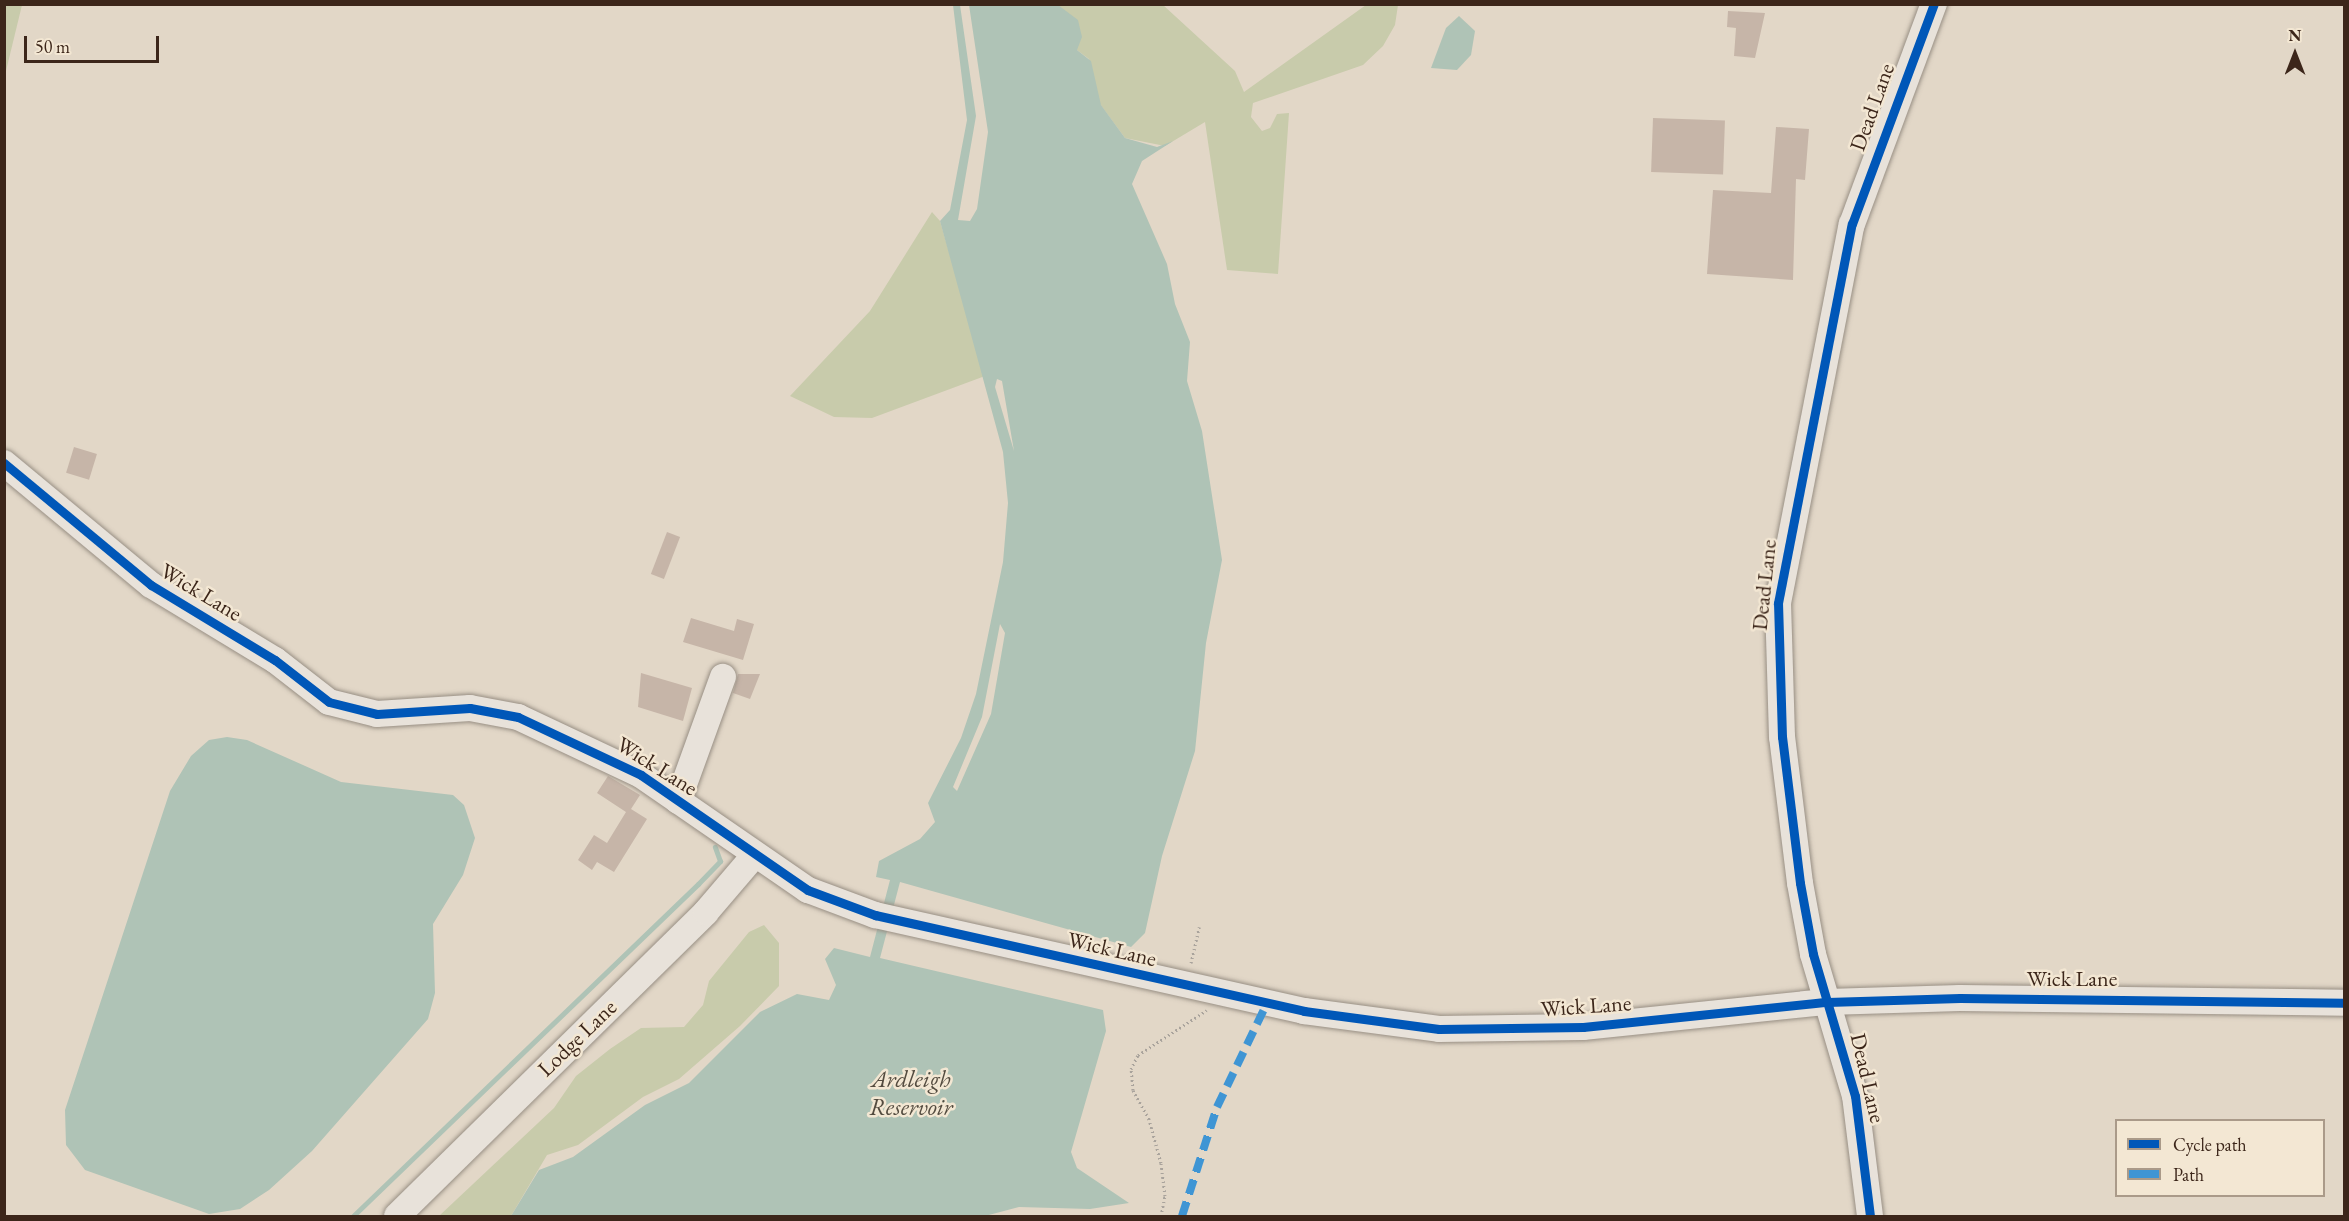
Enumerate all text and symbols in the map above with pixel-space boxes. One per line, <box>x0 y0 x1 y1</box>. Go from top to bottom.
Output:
scale bar <box>27 24 162 62</box>
north arrow <box>2265 24 2325 84</box>
text: N <box>2289 25 2301 46</box>
text: 50 m <box>35 35 70 58</box>
street label: Dead Lane <box>1844 60 1900 154</box>
street label: Dead Lane <box>1746 538 1782 632</box>
street label: Wick Lane <box>155 557 247 627</box>
street label: Wick Lane <box>612 731 702 801</box>
street label: Wick Lane <box>1065 926 1159 972</box>
street label: Wick Lane <box>2027 966 2117 992</box>
street label: Wick Lane <box>1540 990 1632 1022</box>
street label: Lodge Lane <box>532 994 622 1082</box>
street label: Dead Lane <box>1845 1031 1891 1125</box>
water label: Ardleigh Reservoir <box>869 1065 953 1121</box>
legend <box>2115 1119 2325 1197</box>
text: Cycle path <box>2173 1133 2247 1156</box>
text: Path <box>2173 1163 2204 1186</box>

